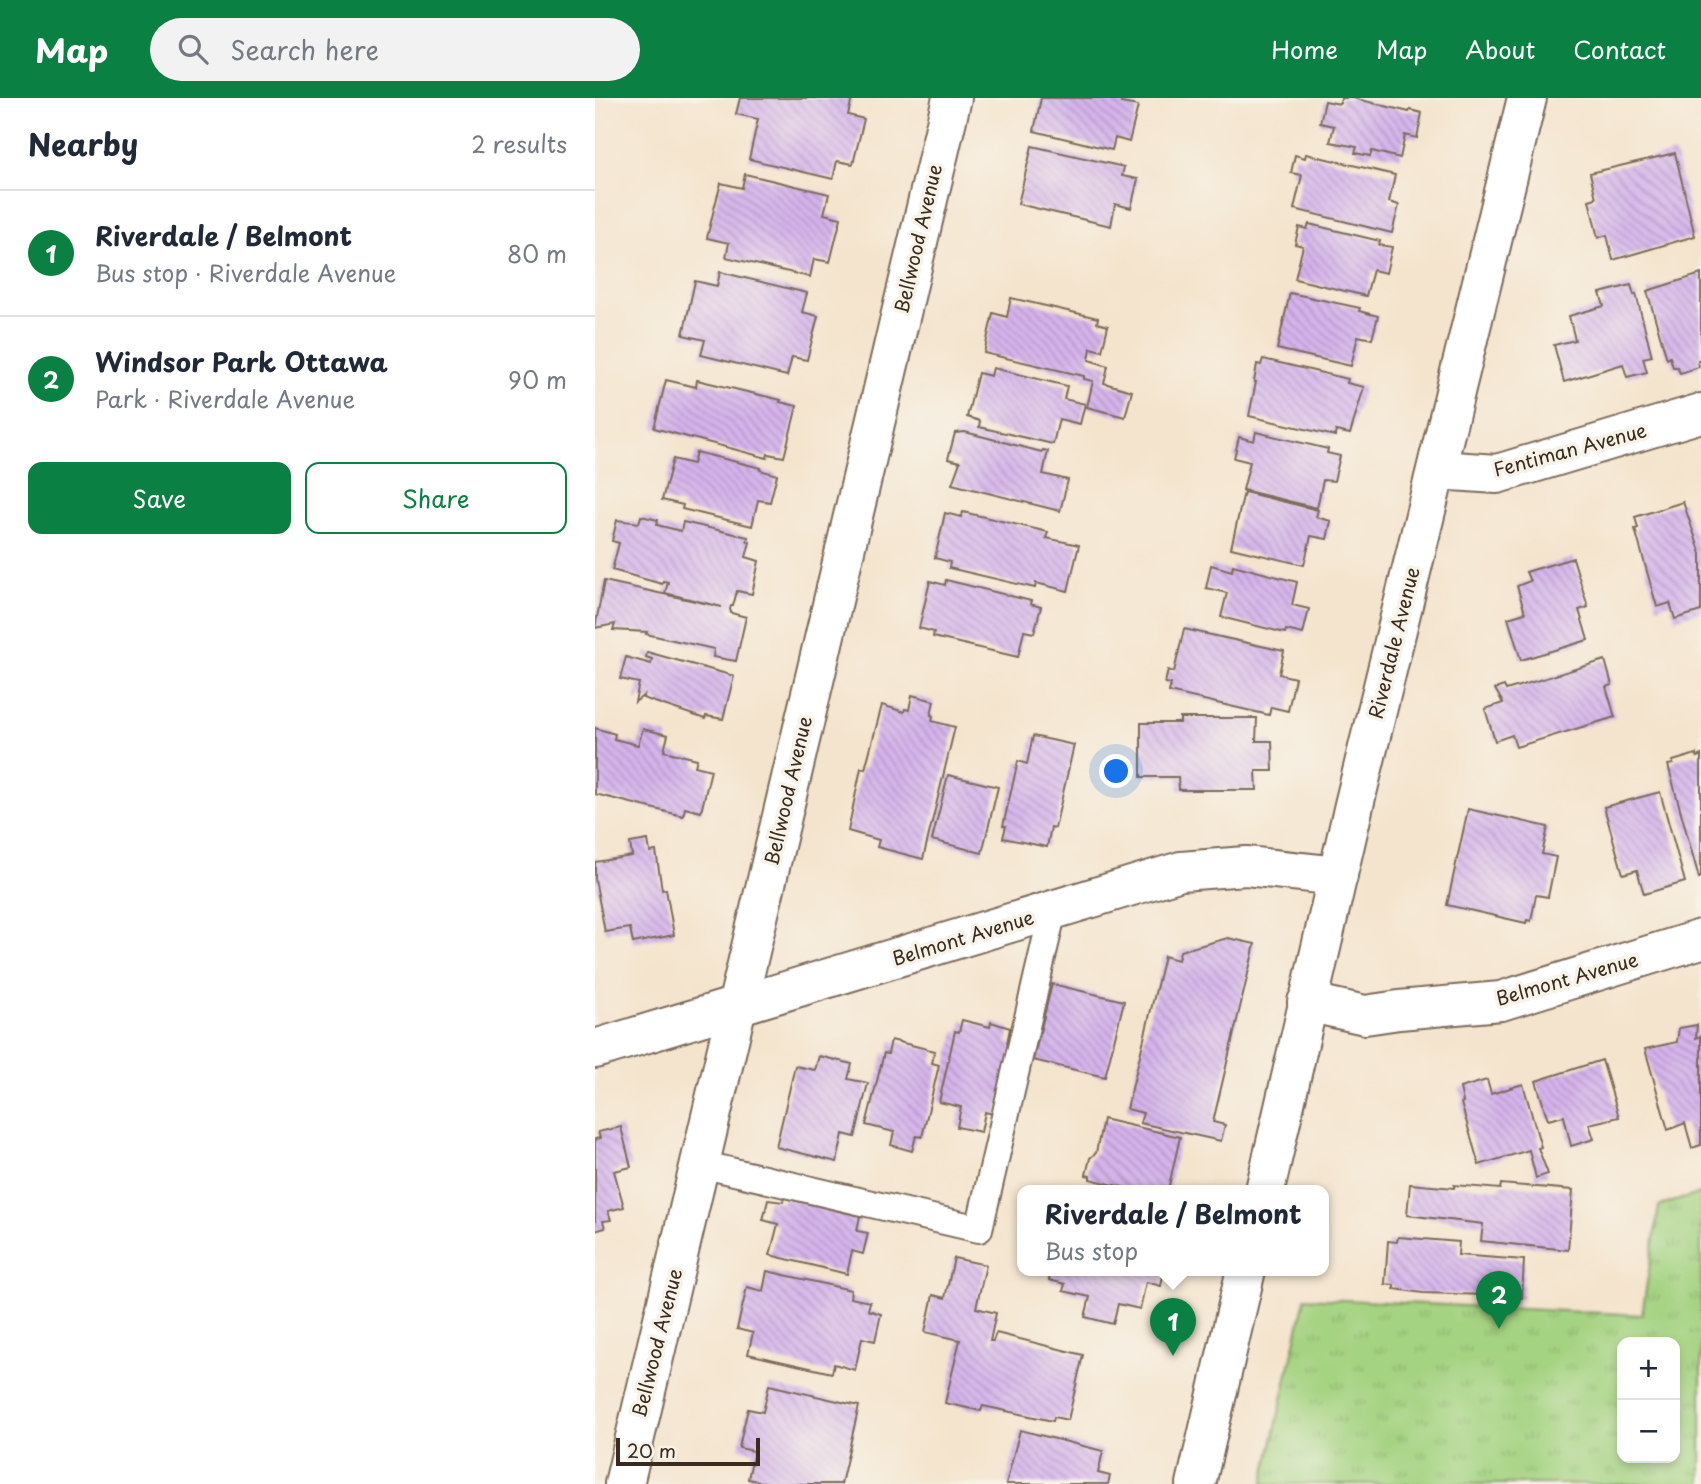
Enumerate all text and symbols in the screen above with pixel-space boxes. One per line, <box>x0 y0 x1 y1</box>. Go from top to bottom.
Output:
search box <box>150 18 640 81</box>
text: Map <box>35 24 108 74</box>
icon: search <box>174 30 212 68</box>
text: Search here <box>230 30 379 69</box>
text: Home <box>1271 31 1338 67</box>
text: Map <box>1376 31 1427 67</box>
text: About <box>1465 31 1535 67</box>
text: Contact <box>1573 31 1666 67</box>
text: Nearby <box>28 121 138 166</box>
text: 2 results <box>471 126 567 161</box>
street label: Bellwood Avenue <box>886 161 948 316</box>
text: Riverdale / Belmont <box>95 216 352 255</box>
text: 1 <box>46 236 57 271</box>
text: 80 m <box>507 236 567 271</box>
text: Bus stop · Riverdale Avenue <box>95 255 396 290</box>
text: Windsor Park Ottawa <box>95 342 388 381</box>
text: 2 <box>43 362 59 397</box>
text: 90 m <box>508 362 567 397</box>
text: Park · Riverdale Avenue <box>95 381 355 416</box>
street label: Fentiman Avenue <box>1490 415 1649 483</box>
button: Save <box>28 462 291 534</box>
button: Share <box>305 462 567 534</box>
street label: Riverdale Avenue <box>1361 564 1425 722</box>
street label: Bellwood Avenue <box>756 713 818 868</box>
your location <box>1099 754 1133 788</box>
street label: Belmont Avenue <box>889 902 1037 972</box>
street label: Belmont Avenue <box>1492 944 1641 1012</box>
popup <box>1017 1185 1329 1276</box>
text: Riverdale / Belmont <box>1044 1194 1302 1233</box>
text: Bus stop <box>1044 1233 1138 1268</box>
street label: Bellwood Avenue <box>624 1265 688 1420</box>
pin: 2 <box>1476 1271 1522 1329</box>
pin: 1 <box>1150 1298 1196 1356</box>
map controls <box>1617 1337 1680 1463</box>
button: + <box>1617 1337 1680 1400</box>
button: − <box>1617 1400 1680 1463</box>
scale bar <box>616 1435 759 1467</box>
text: 20 m <box>627 1436 676 1464</box>

